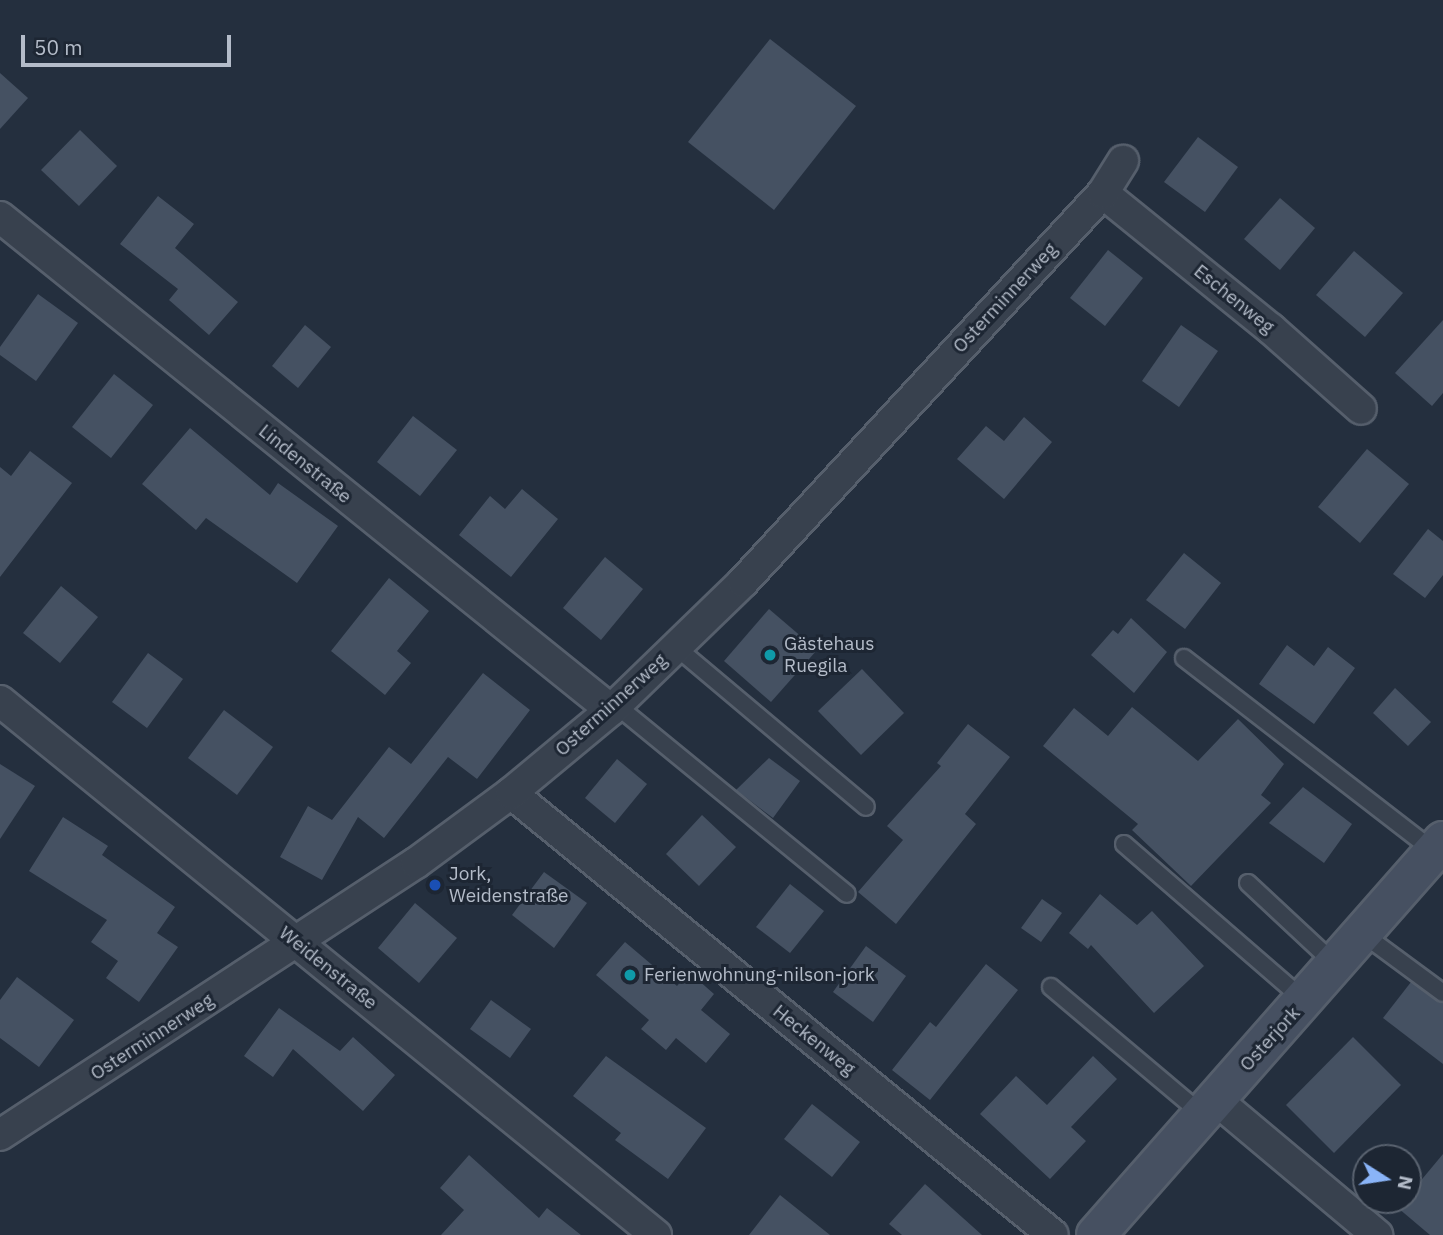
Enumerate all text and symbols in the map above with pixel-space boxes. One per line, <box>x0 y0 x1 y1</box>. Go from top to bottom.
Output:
scale bar <box>24 21 234 65</box>
text: 50 m <box>34 33 83 61</box>
street label: Osterminnerweg <box>948 238 1062 358</box>
street label: Eschenweg <box>1189 260 1279 338</box>
street label: Lindenstraße <box>254 420 356 508</box>
place label: Gästehaus Ruegila <box>784 633 874 677</box>
marker: Gästehaus Ruegila <box>762 647 778 663</box>
street label: Osterminnerweg <box>551 649 671 761</box>
place label: Jork, Weidenstraße <box>449 863 568 907</box>
marker: Jork, Weidenstraße <box>427 877 443 893</box>
street label: Weidenstraße <box>274 922 382 1014</box>
place label: Ferienwohnung-nilson-jork <box>644 964 875 986</box>
marker: Ferienwohnung-nilson-jork <box>622 967 638 983</box>
street label: Osterminnerweg <box>86 989 218 1085</box>
street label: Heckenweg <box>768 1000 860 1080</box>
street label: Osterjork <box>1235 1002 1305 1076</box>
north arrow <box>1352 1144 1422 1214</box>
text: N <box>1392 1174 1419 1192</box>

